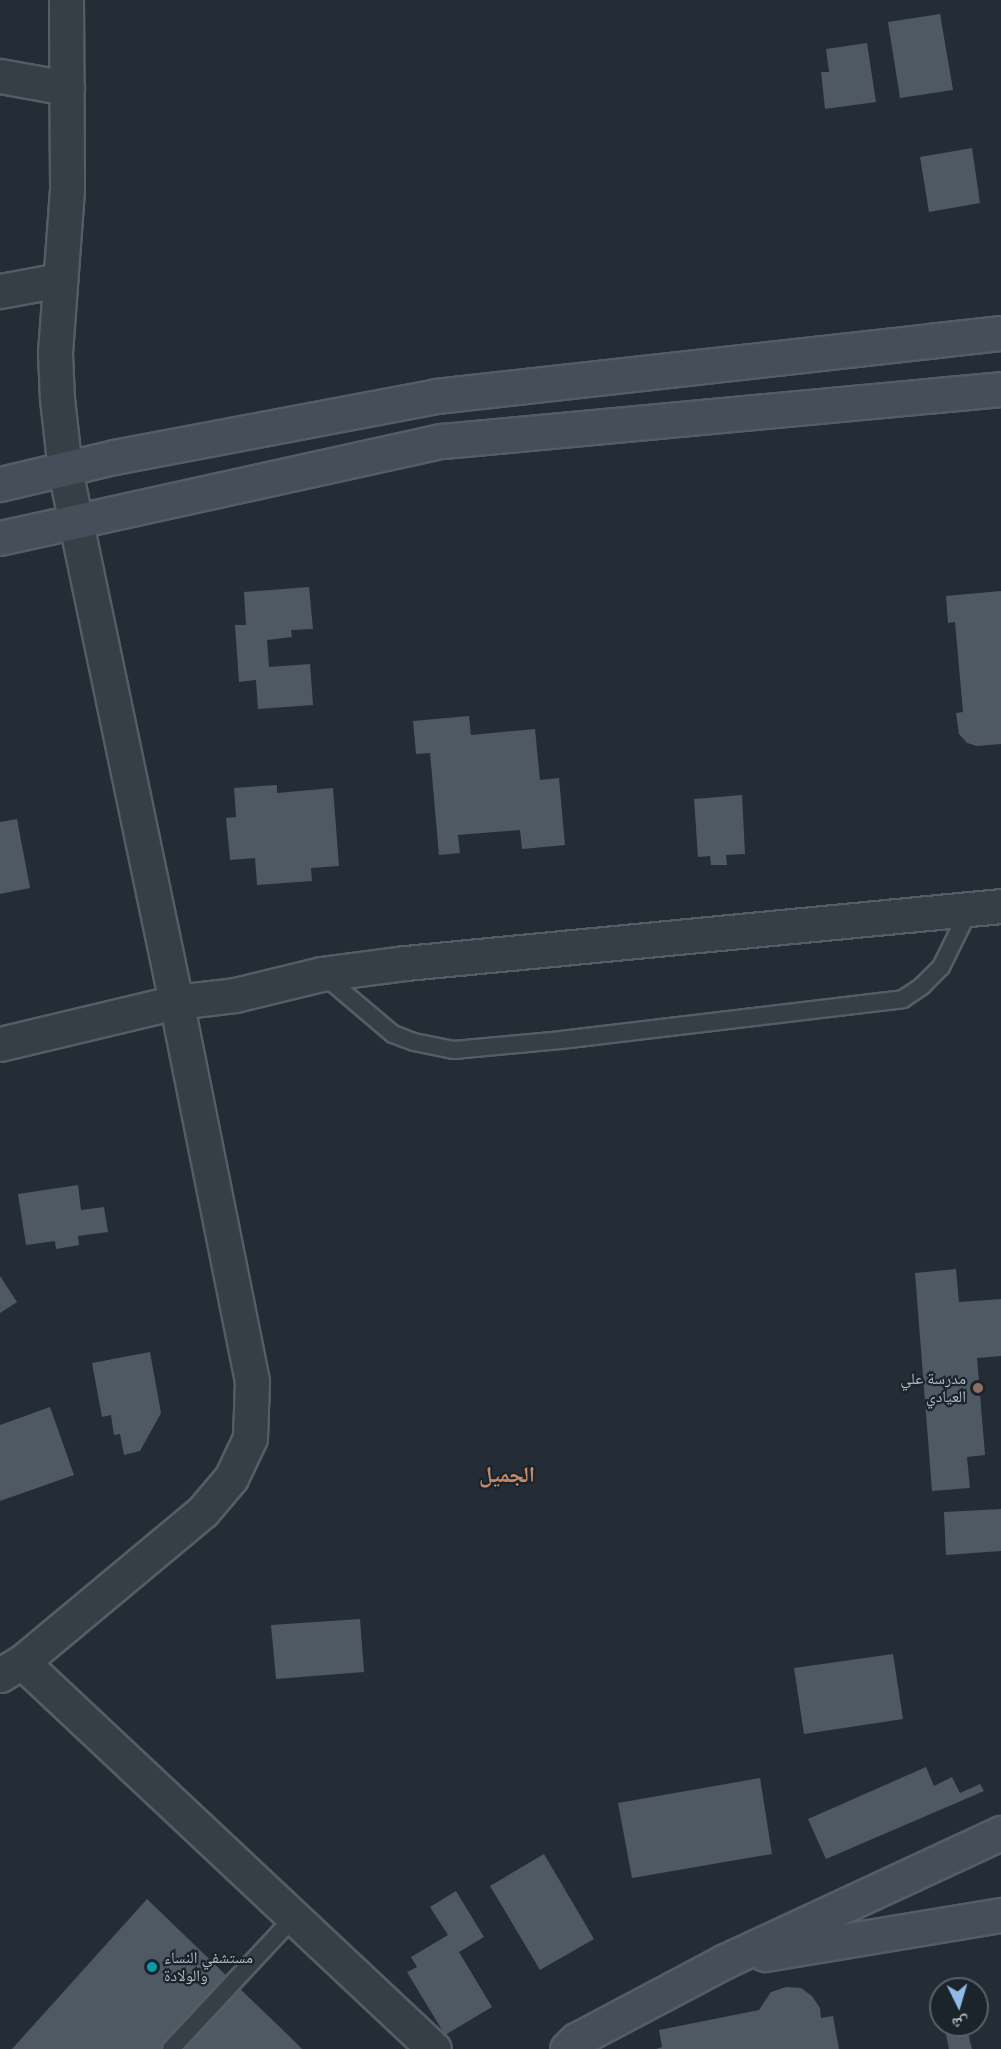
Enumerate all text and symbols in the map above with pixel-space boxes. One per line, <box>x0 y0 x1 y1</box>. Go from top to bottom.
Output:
place label: مدرسة علي العيادي <box>900 1369 966 1407</box>
marker: مدرسة علي العيادي <box>971 1381 985 1395</box>
district label: الجميل <box>479 1462 535 1488</box>
place label: مستشفي النساء والولادة <box>164 1948 253 1986</box>
marker: مستشفي النساء والولادة <box>145 1960 159 1974</box>
north arrow <box>929 1977 989 2037</box>
text: ش <box>951 2013 970 2034</box>

